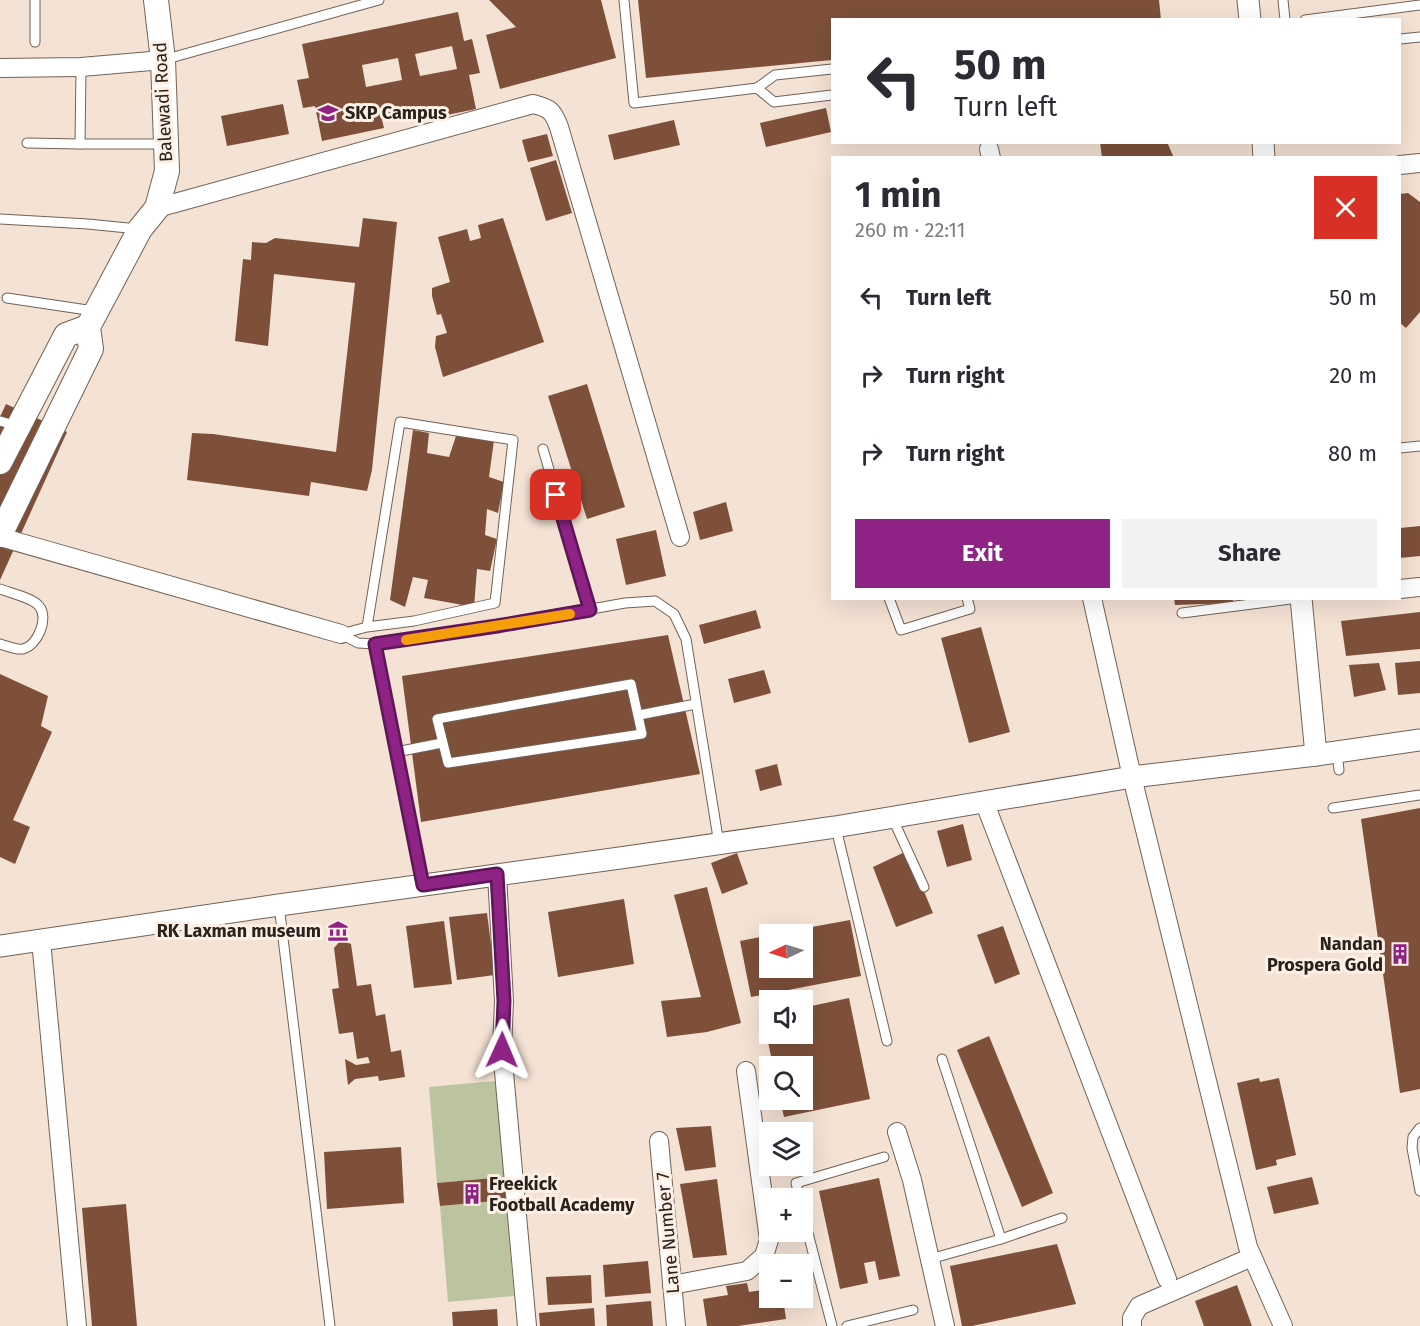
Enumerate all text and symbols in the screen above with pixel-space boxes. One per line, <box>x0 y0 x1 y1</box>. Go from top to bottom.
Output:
text: 50 m <box>954 40 1047 90</box>
street label: Balewadi Road <box>149 41 177 163</box>
icon: left <box>855 42 933 120</box>
text: Turn left <box>954 91 1057 123</box>
school or university icon: SKP Campus <box>316 101 340 125</box>
place label: SKP Campus <box>345 102 447 124</box>
text: 1 min <box>855 173 942 217</box>
button: close <box>1314 176 1377 239</box>
text: 260 m · 22:11 <box>855 218 965 242</box>
icon: left <box>855 281 888 314</box>
text: Turn left <box>906 284 991 311</box>
text: 50 m <box>1329 284 1377 311</box>
icon: right <box>855 359 888 392</box>
text: Turn right <box>906 362 1005 389</box>
text: 20 m <box>1329 362 1377 389</box>
icon: right <box>855 437 888 470</box>
text: Turn right <box>906 440 1005 467</box>
text: 80 m <box>1328 440 1377 467</box>
pin <box>530 469 581 520</box>
icon: arrive <box>539 478 572 511</box>
button: Exit <box>855 519 1110 588</box>
button: Share <box>1122 519 1377 588</box>
museum icon: RK Laxman museum <box>326 919 350 943</box>
place label: RK Laxman museum <box>157 920 321 942</box>
north arrow <box>759 924 813 978</box>
map controls <box>759 924 813 1308</box>
place label: Nandan Prospera Gold <box>1267 933 1383 976</box>
building icon: Nandan Prospera Gold <box>1388 942 1412 966</box>
button: sound <box>759 990 813 1044</box>
position arrow <box>470 1018 534 1082</box>
button: search <box>759 1056 813 1110</box>
button: layers <box>759 1122 813 1176</box>
street label: Lane Number 7 <box>652 1171 684 1295</box>
place label: Freekick Football Academy <box>489 1173 635 1216</box>
building icon: Freekick Football Academy <box>460 1182 484 1206</box>
button: + <box>759 1188 813 1242</box>
button: − <box>759 1254 813 1308</box>

